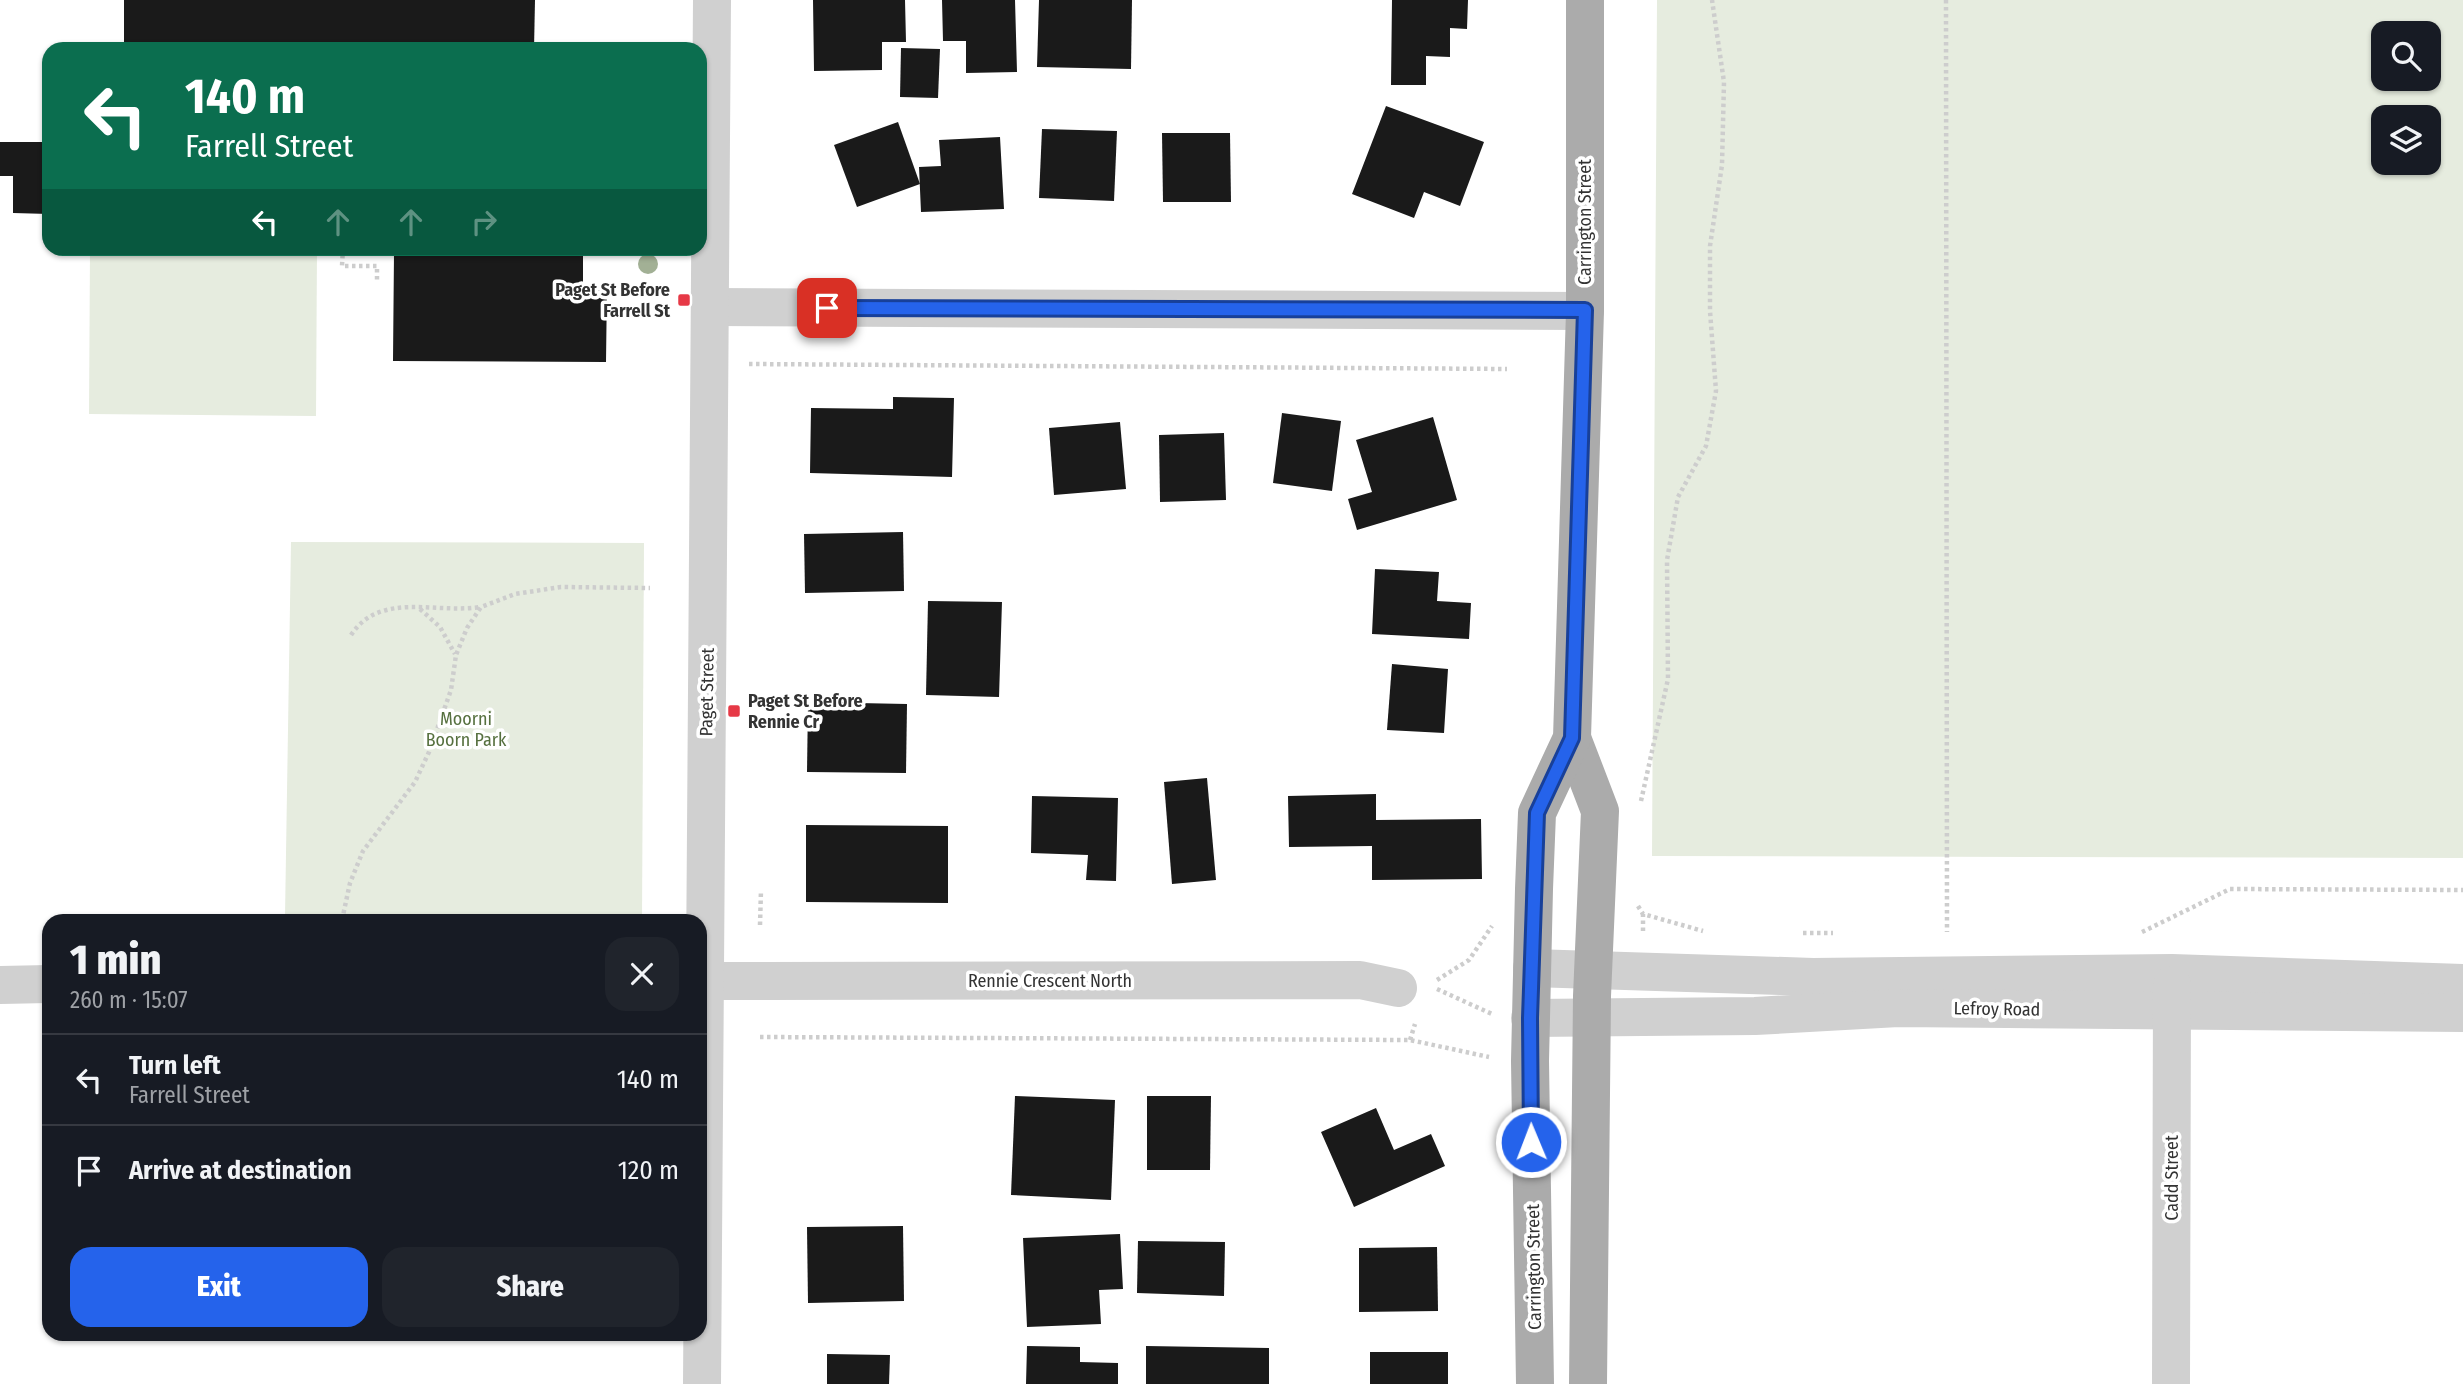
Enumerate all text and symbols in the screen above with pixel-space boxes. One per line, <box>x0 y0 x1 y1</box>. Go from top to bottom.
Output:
map controls <box>2371 21 2441 175</box>
button: search <box>2371 21 2441 91</box>
text: 140 m <box>185 67 305 126</box>
icon: left <box>70 70 161 161</box>
button: layers <box>2371 105 2441 175</box>
text: Farrell Street <box>185 127 353 165</box>
street label: Carrington Street <box>1574 159 1596 285</box>
icon: left <box>246 203 284 241</box>
icon: ahead <box>319 203 357 241</box>
icon: ahead <box>392 203 430 241</box>
icon: right <box>465 203 503 241</box>
pin <box>797 278 857 338</box>
place label: Paget St Before Farrell St <box>555 279 671 322</box>
icon: arrive <box>808 289 846 327</box>
marker: Paget St Before Farrell St <box>676 292 692 308</box>
street label: Paget Street <box>695 647 719 736</box>
place label: Paget St Before Rennie Cr <box>748 690 863 733</box>
marker: Paget St Before Rennie Cr <box>726 703 742 719</box>
park label: Moorni Boorn Park <box>426 708 507 751</box>
text: 1 min <box>70 935 161 985</box>
button: close <box>605 937 679 1011</box>
street label: Rennie Crescent North <box>968 970 1132 992</box>
text: 260 m · 15:07 <box>70 986 188 1014</box>
street label: Lefroy Road <box>1953 997 2041 1021</box>
text: Turn left <box>129 1050 221 1081</box>
icon: left <box>70 1061 108 1099</box>
text: 140 m <box>617 1064 679 1095</box>
text: Farrell Street <box>129 1081 250 1109</box>
position arrow <box>1494 1105 1568 1179</box>
street label: Cadd Street <box>2161 1135 2183 1221</box>
icon: arrive <box>70 1152 108 1190</box>
text: Arrive at destination <box>129 1155 352 1186</box>
text: 120 m <box>618 1155 679 1186</box>
street label: Carrington Street <box>1522 1204 1546 1330</box>
button: Exit <box>70 1247 368 1327</box>
button: Share <box>382 1247 679 1327</box>

